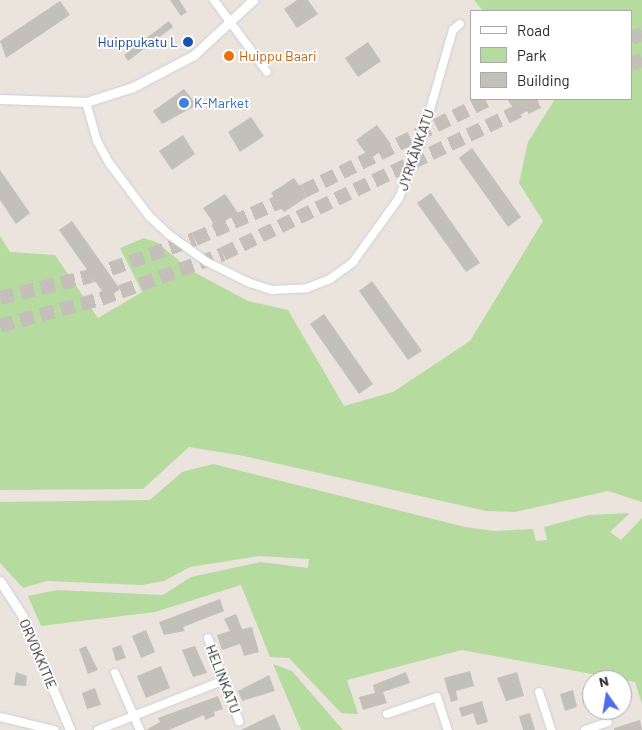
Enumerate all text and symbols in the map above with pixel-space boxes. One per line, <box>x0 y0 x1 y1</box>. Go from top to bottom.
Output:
legend <box>470 10 632 100</box>
text: Road <box>517 21 550 39</box>
place label: Huippukatu L <box>97 34 178 50</box>
marker: Huippukatu L <box>182 36 194 48</box>
text: Park <box>517 46 546 64</box>
place label: Huippu Baari <box>239 48 317 64</box>
marker: Huippu Baari <box>223 50 235 62</box>
text: Building <box>517 71 570 89</box>
place label: K-Market <box>194 95 249 111</box>
marker: K-Market <box>178 97 190 109</box>
street label: JYRKÄNKATU <box>394 107 438 193</box>
street label: ORVOKKITIE <box>16 616 60 692</box>
street label: HELINKATU <box>202 642 244 716</box>
north arrow <box>582 670 632 720</box>
text: N <box>597 672 610 690</box>

